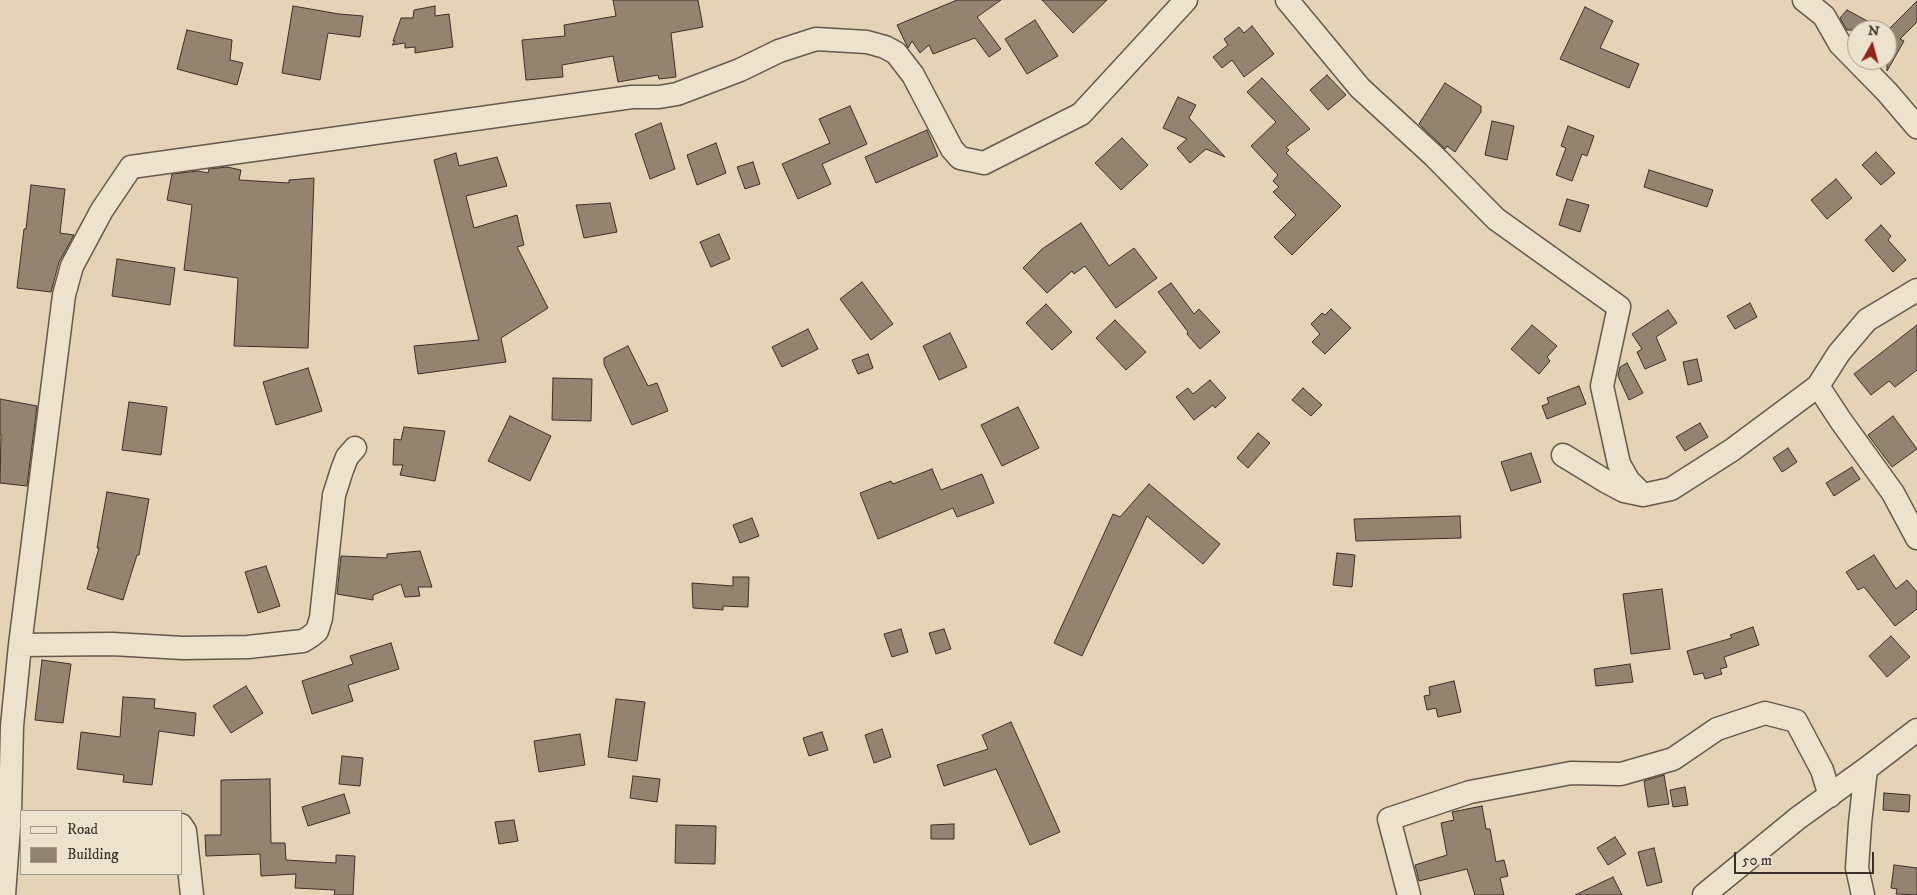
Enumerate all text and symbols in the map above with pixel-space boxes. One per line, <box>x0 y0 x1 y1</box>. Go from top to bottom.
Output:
north arrow <box>1847 20 1897 70</box>
text: N <box>1867 21 1881 41</box>
legend <box>20 810 182 875</box>
text: Road <box>67 820 98 839</box>
scale bar <box>1737 842 1877 874</box>
text: Building <box>67 845 119 864</box>
text: 50 m <box>1742 851 1772 870</box>

